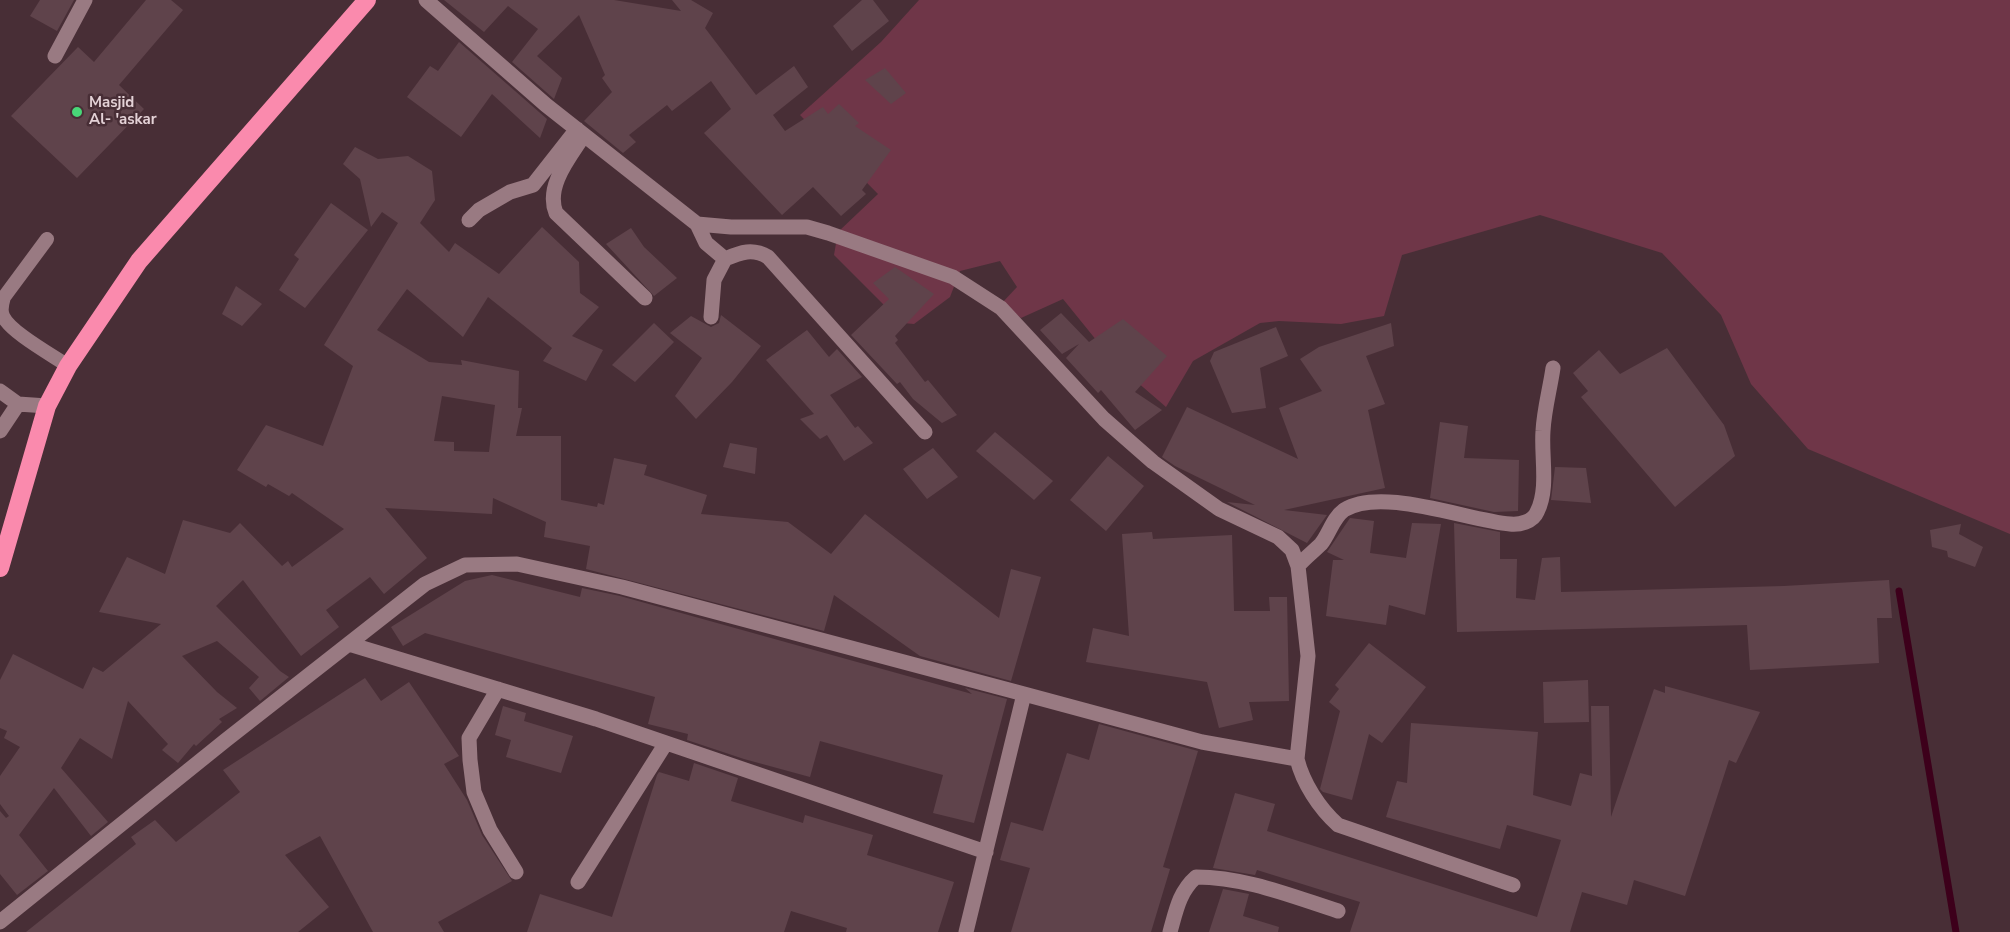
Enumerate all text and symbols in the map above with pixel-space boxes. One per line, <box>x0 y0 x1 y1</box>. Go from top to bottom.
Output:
place label: Masjid Al- 'askar <box>89 94 157 129</box>
marker: Masjid Al- 'askar <box>70 105 84 119</box>

